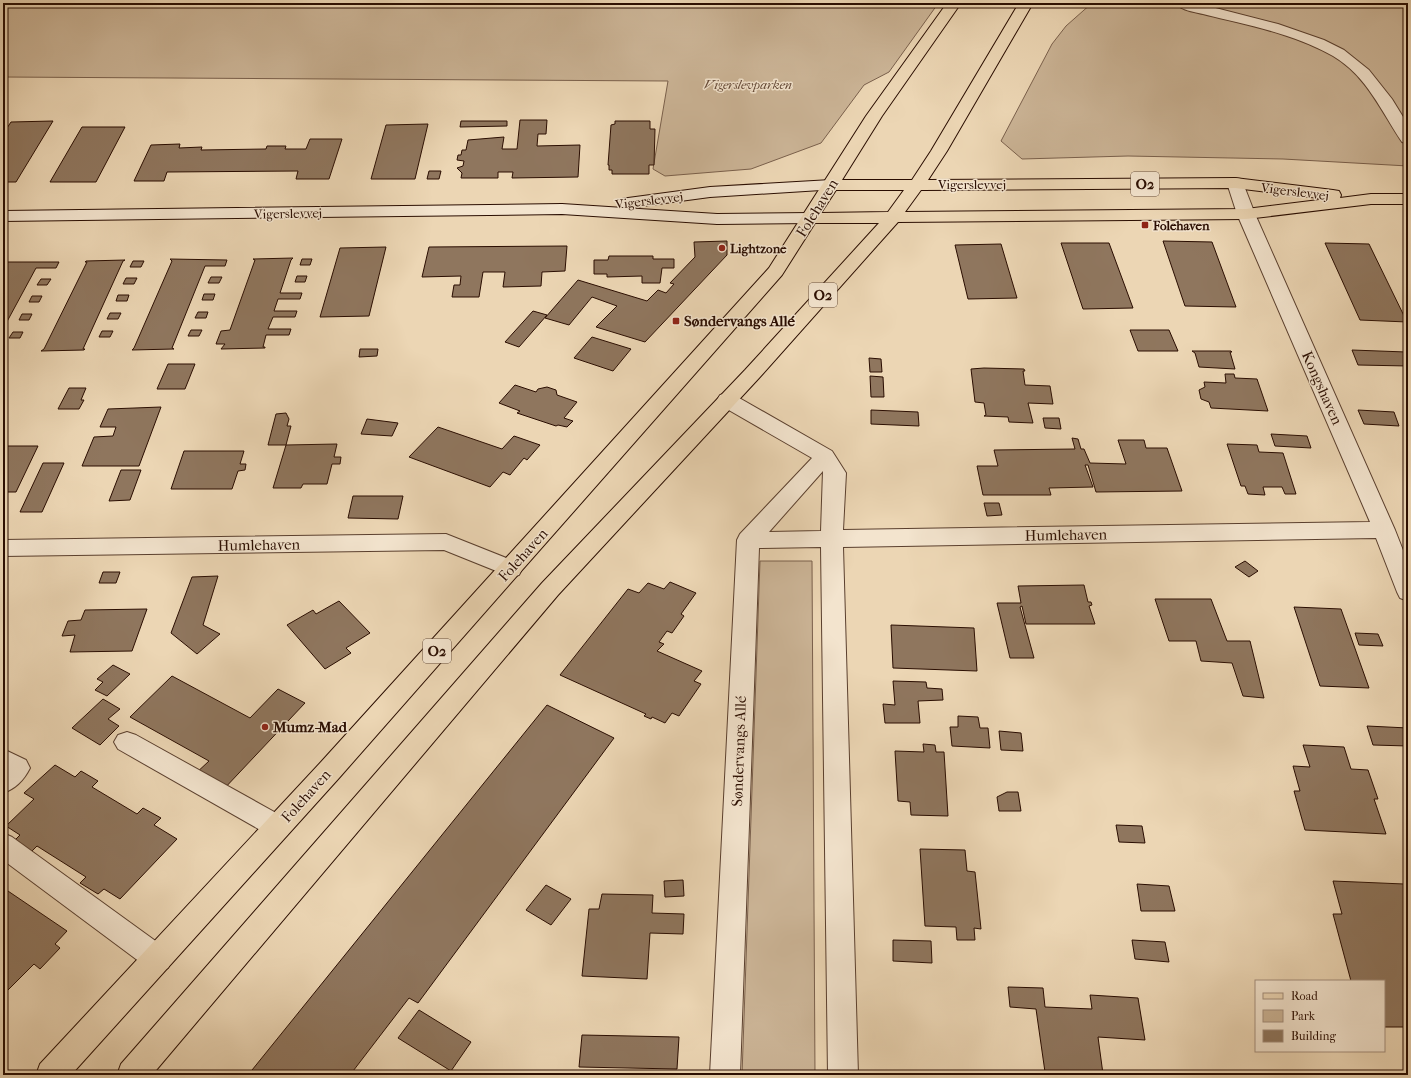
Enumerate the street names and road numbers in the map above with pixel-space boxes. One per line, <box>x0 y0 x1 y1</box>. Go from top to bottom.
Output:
road number: O2 <box>1131 172 1159 196</box>
street label: Folehaven <box>792 175 842 240</box>
street label: Vigerslevvej <box>937 177 1006 192</box>
street label: Vigerslevvej <box>1259 180 1330 203</box>
street label: Vigerslevvej <box>613 189 684 212</box>
street label: Vigerslevvej <box>253 205 322 222</box>
road number: O2 <box>809 283 837 307</box>
street label: Kongshaven <box>1298 348 1346 428</box>
street label: Folehaven <box>494 525 552 585</box>
street label: Humlehaven <box>1025 525 1108 545</box>
street label: Humlehaven <box>218 535 301 555</box>
road number: O2 <box>423 639 451 663</box>
street label: Søndervangs Allé <box>728 695 750 807</box>
street label: Folehaven <box>277 766 335 826</box>

